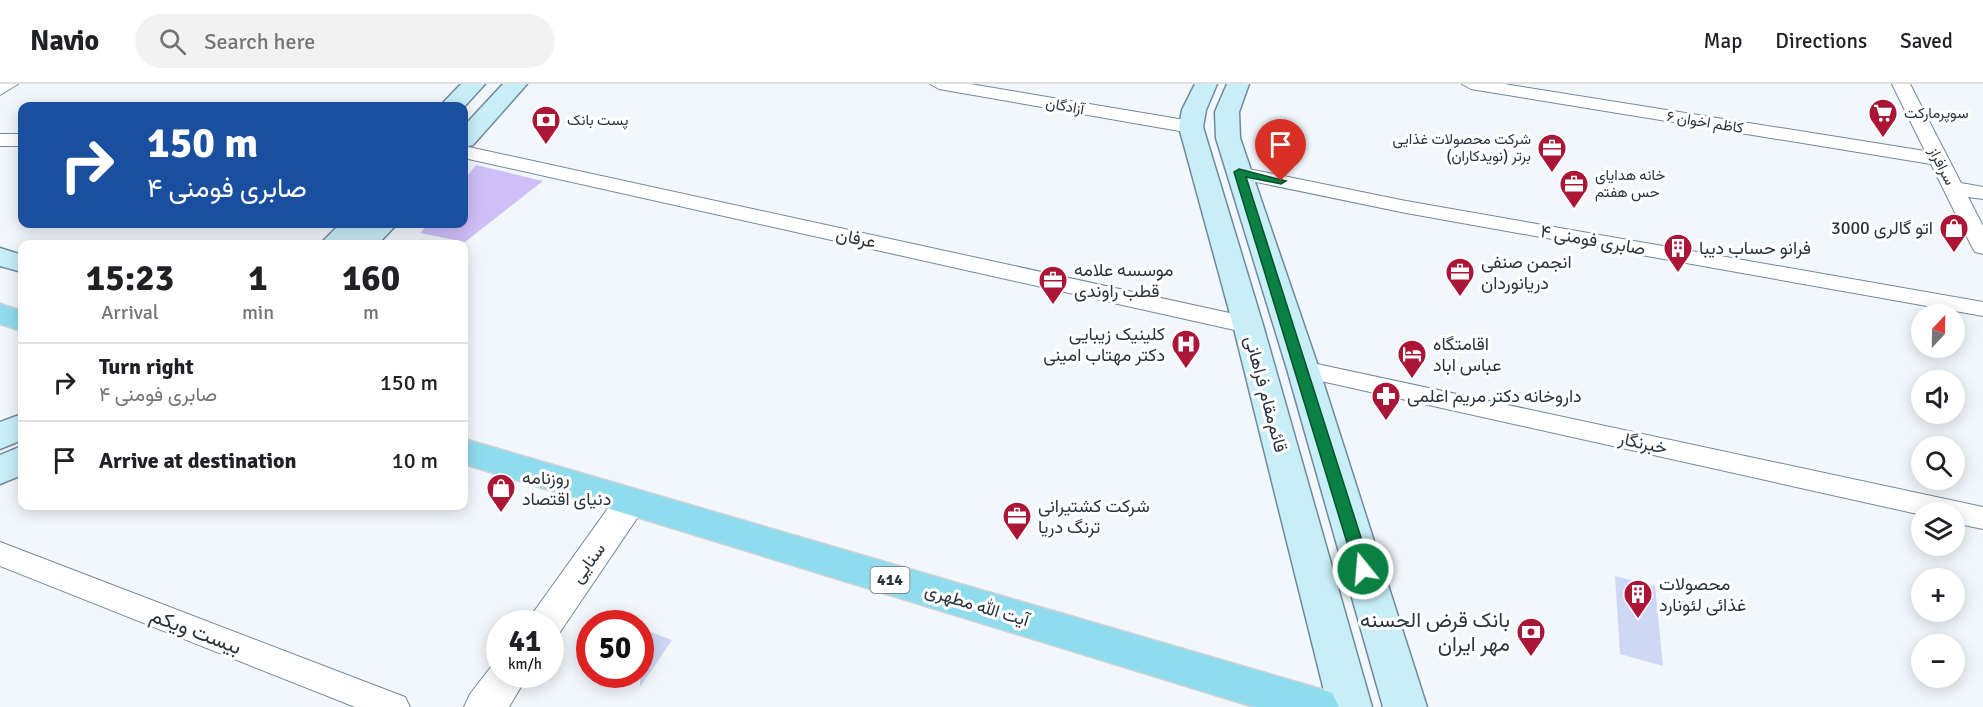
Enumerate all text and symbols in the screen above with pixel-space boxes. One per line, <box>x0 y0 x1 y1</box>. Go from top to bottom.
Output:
search box <box>135 14 555 68</box>
text: Navio <box>30 24 99 58</box>
icon: search <box>156 25 189 58</box>
text: Search here <box>204 28 315 55</box>
text: Map <box>1704 28 1742 54</box>
text: Directions <box>1775 28 1867 54</box>
text: Saved <box>1900 28 1953 54</box>
street label: آزادگان <box>1044 94 1087 118</box>
supermarket icon: سوپرمارکت <box>1867 97 1899 139</box>
bank icon: پست بانک <box>530 104 562 146</box>
place label: سوپرمارکت <box>1904 104 1969 123</box>
street label: کاظم اخوان ۶ <box>1665 107 1745 138</box>
place label: پست بانک <box>567 111 628 130</box>
text: 150 m <box>147 118 258 169</box>
pin <box>1255 119 1306 181</box>
icon: right <box>48 126 126 204</box>
icon: arrive <box>1264 128 1297 161</box>
place label: شرکت محصولات غذایی برتر (نویدکاران) <box>1392 130 1531 165</box>
office icon: شرکت محصولات غذایی برتر (نویدکاران) <box>1536 132 1568 174</box>
street label: سرافراز <box>1924 143 1959 188</box>
place label: خانه هدایای حس هفتم <box>1595 166 1665 202</box>
office icon: خانه هدایای حس هفتم <box>1558 168 1590 210</box>
text: صابری فومنی ۴ <box>147 172 307 205</box>
shop icon: اتو گالری 3000 <box>1938 212 1970 254</box>
place label: اتو گالری 3000 <box>1831 217 1933 239</box>
street label: صابری فومنی ۴ <box>1539 220 1647 260</box>
street label: عرفان <box>834 223 878 253</box>
building icon: فرانو حساب دیبا <box>1662 232 1694 274</box>
place label: فرانو حساب دیبا <box>1699 237 1811 259</box>
place label: انجمن صنفی دریانوردان <box>1481 251 1572 294</box>
text: 15:23 <box>86 256 174 301</box>
text: 1 <box>248 256 268 301</box>
text: 160 <box>342 256 400 301</box>
office icon: انجمن صنفی دریانوردان <box>1444 256 1476 298</box>
place label: موسسه علامه قطب راوندی <box>1074 259 1173 302</box>
office icon: موسسه علامه قطب راوندی <box>1037 264 1069 306</box>
text: Arrival <box>101 300 159 325</box>
text: min <box>242 300 274 325</box>
text: m <box>363 300 379 325</box>
north arrow <box>1911 304 1965 358</box>
map controls <box>1911 304 1965 688</box>
place label: کلینیک زیبایی دکتر مهتاب امینی <box>1043 323 1165 366</box>
hospital icon: کلینیک زیبایی دکتر مهتاب امینی <box>1170 328 1202 370</box>
street label: قائم‌مقام فراهانی <box>1239 333 1292 455</box>
place label: اقامتگاه عباس اباد <box>1433 333 1501 376</box>
hotel icon: اقامتگاه عباس اباد <box>1396 338 1428 380</box>
text: Turn right <box>99 353 194 380</box>
icon: right <box>48 366 81 399</box>
text: 150 m <box>380 369 438 396</box>
button: sound <box>1911 370 1965 424</box>
pharmacy icon: داروخانه دکتر مریم اعلمی <box>1370 380 1402 422</box>
text: صابری فومنی ۴ <box>99 382 217 407</box>
place label: داروخانه دکتر مریم اعلمی <box>1407 385 1582 408</box>
street label: خبرنگار <box>1616 427 1669 459</box>
button: search <box>1911 436 1965 490</box>
icon: arrive <box>48 444 81 477</box>
text: Arrive at destination <box>99 447 296 474</box>
text: 10 m <box>392 447 438 474</box>
place label: روزنامه دنیای اقتصاد <box>522 467 611 510</box>
shop icon: روزنامه دنیای اقتصاد <box>485 472 517 514</box>
place label: شرکت کشتیرانی ترنگ دریا <box>1038 495 1150 538</box>
office icon: شرکت کشتیرانی ترنگ دریا <box>1001 500 1033 542</box>
button: layers <box>1911 502 1965 556</box>
position arrow <box>1331 537 1395 601</box>
street label: سنایی <box>566 538 610 588</box>
road number: 414 <box>870 567 910 593</box>
button: + <box>1911 568 1965 622</box>
place label: محصولات غذائی لئونارد <box>1659 573 1746 616</box>
building icon: محصولات غذائی لئونارد <box>1622 578 1654 620</box>
street label: آیت الله مطهری <box>922 579 1033 632</box>
street label: بیست ویکم <box>146 602 245 661</box>
place label: بانک قرض الحسنه مهر ایران <box>1360 607 1510 657</box>
speed limit sign: 50 <box>576 610 654 688</box>
bank icon: بانک قرض الحسنه مهر ایران <box>1515 616 1547 658</box>
text: 41 <box>509 623 541 660</box>
button: − <box>1911 634 1965 688</box>
text: km/h <box>508 655 542 673</box>

